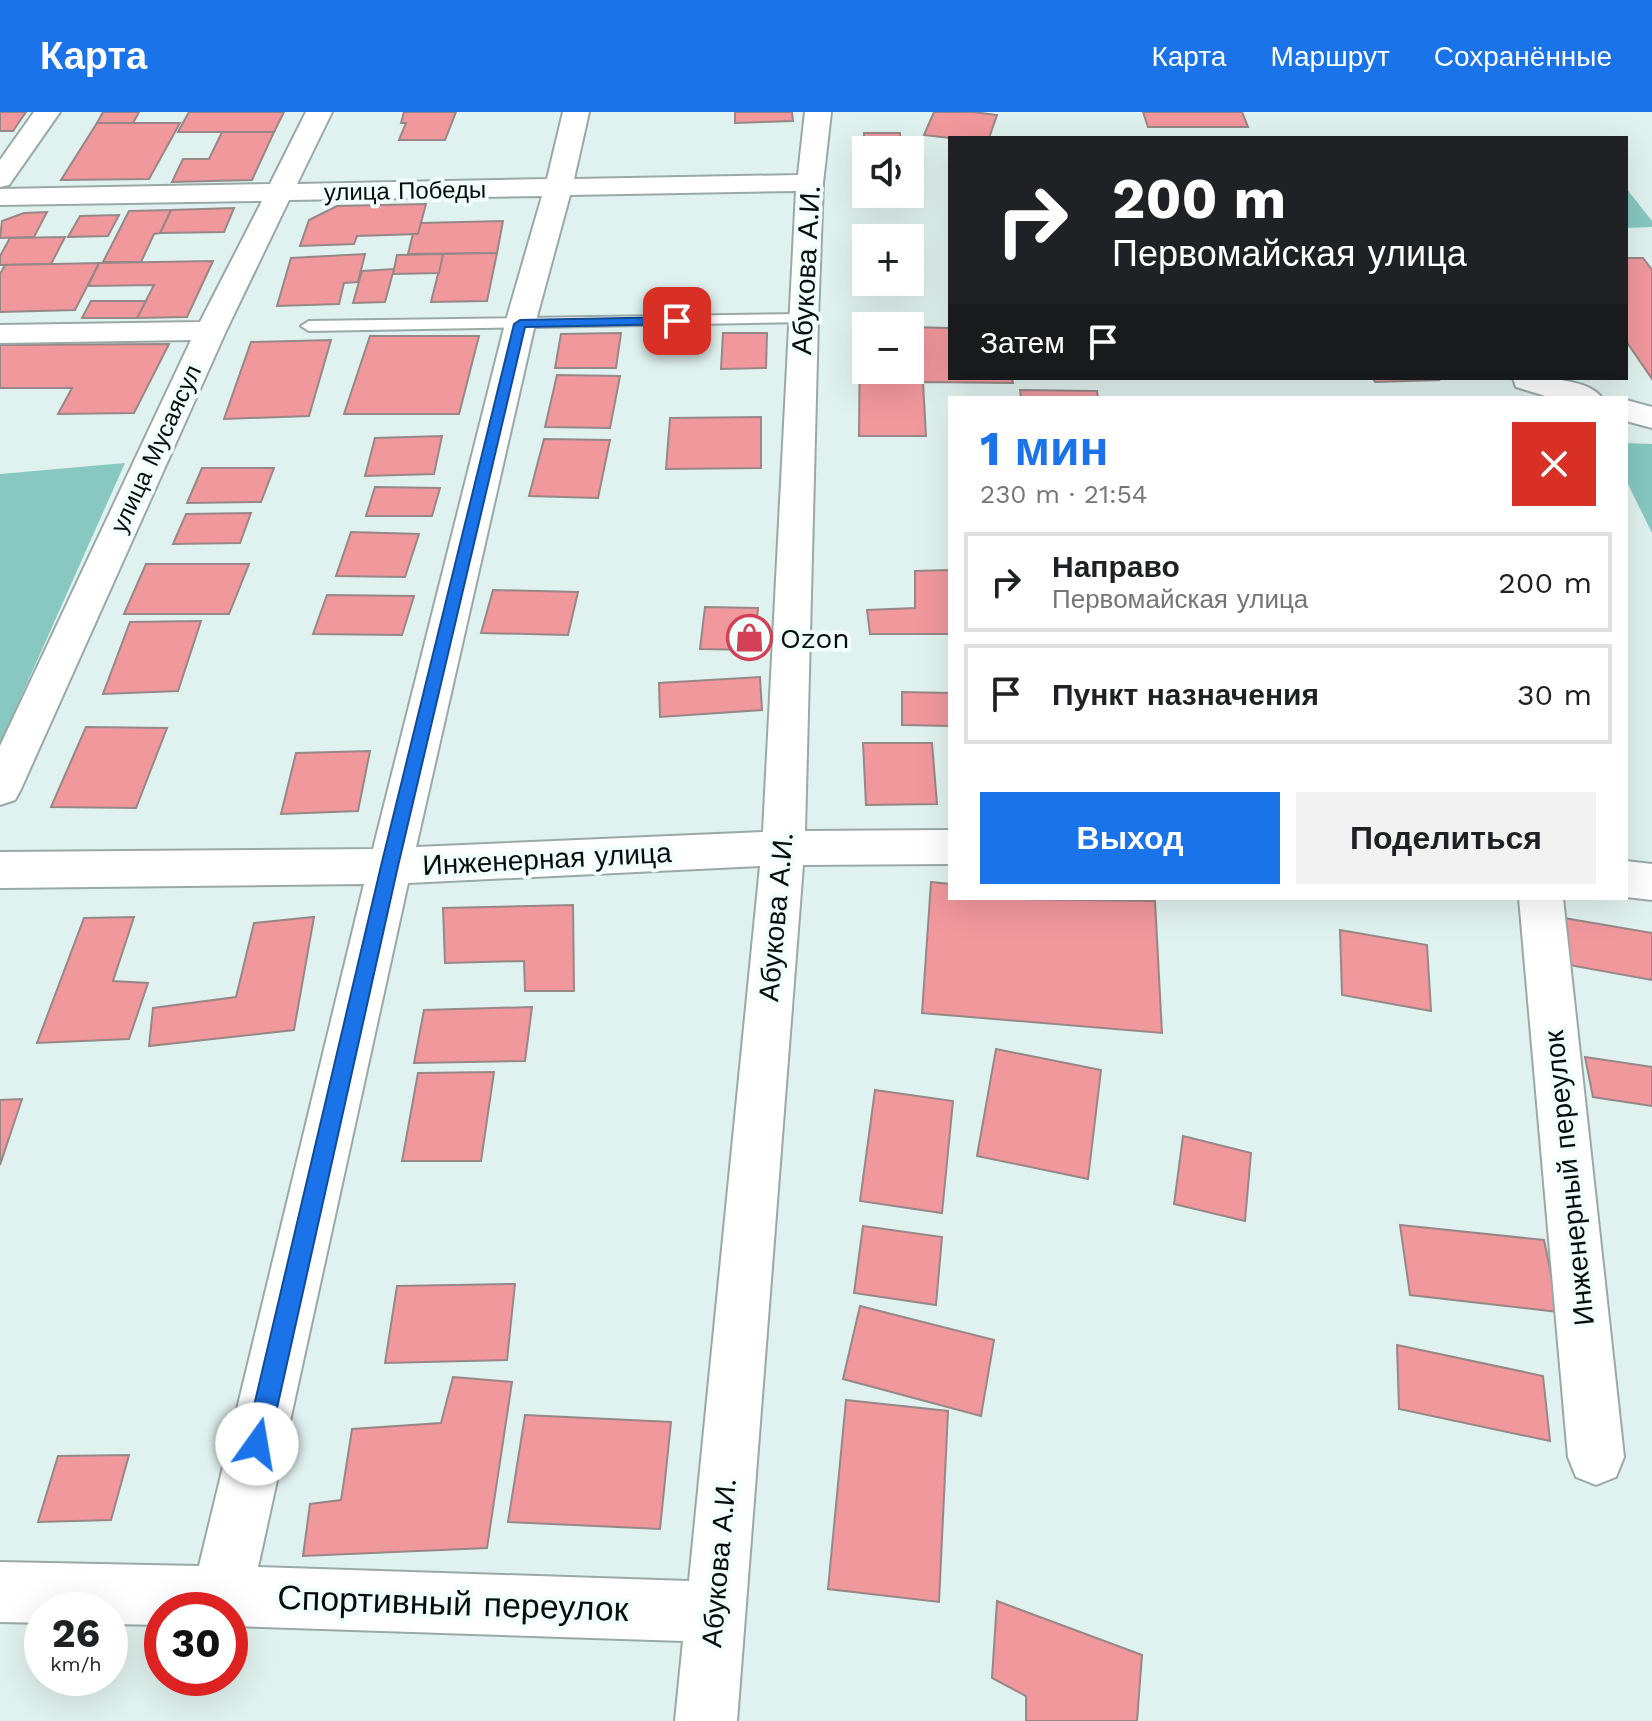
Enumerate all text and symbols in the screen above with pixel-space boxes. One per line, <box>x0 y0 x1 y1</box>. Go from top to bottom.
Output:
text: Карта <box>40 34 147 78</box>
text: Карта <box>1151 40 1226 73</box>
text: Маршрут <box>1270 40 1390 73</box>
text: Сохранённые <box>1434 40 1612 73</box>
map controls <box>852 136 924 384</box>
button: sound <box>852 136 924 208</box>
text: 200 m <box>1112 166 1286 232</box>
icon: right <box>980 168 1084 272</box>
street label: улица Победы <box>324 176 486 206</box>
street label: Абукова А.И. <box>785 184 827 356</box>
button: + <box>852 224 924 296</box>
text: Первомайская улица <box>1112 233 1467 275</box>
pin <box>643 287 711 355</box>
icon: arrive <box>655 299 699 343</box>
button: − <box>852 312 924 384</box>
icon: arrive <box>1081 320 1125 364</box>
text: Затем <box>980 325 1065 360</box>
street label: улица Мусаясул <box>105 361 207 537</box>
text: 1 мин <box>980 420 1108 477</box>
button: close <box>1512 422 1596 506</box>
text: 230 m · 21:54 <box>980 479 1148 509</box>
text: Направо <box>1052 549 1180 584</box>
icon: right <box>984 560 1028 604</box>
text: 200 m <box>1498 565 1592 600</box>
text: Первомайская улица <box>1052 584 1308 614</box>
shop icon: Ozon <box>725 614 773 662</box>
place label: Ozon <box>780 622 850 655</box>
icon: arrive <box>984 672 1028 716</box>
text: Пункт назначения <box>1052 677 1319 712</box>
text: 30 m <box>1517 677 1592 712</box>
button: Выход <box>980 792 1280 884</box>
button: Поделиться <box>1296 792 1596 884</box>
street label: Абукова А.И. <box>752 831 800 1003</box>
street label: Инженерная улица <box>422 836 673 882</box>
street label: Инженерный переулок <box>1537 1028 1601 1327</box>
position arrow <box>215 1402 299 1486</box>
street label: Абукова А.И. <box>695 1477 743 1649</box>
street label: Спортивный переулок <box>277 1577 630 1629</box>
speed limit sign: 30 <box>144 1592 248 1696</box>
text: 26 <box>52 1610 100 1657</box>
text: km/h <box>50 1652 102 1676</box>

